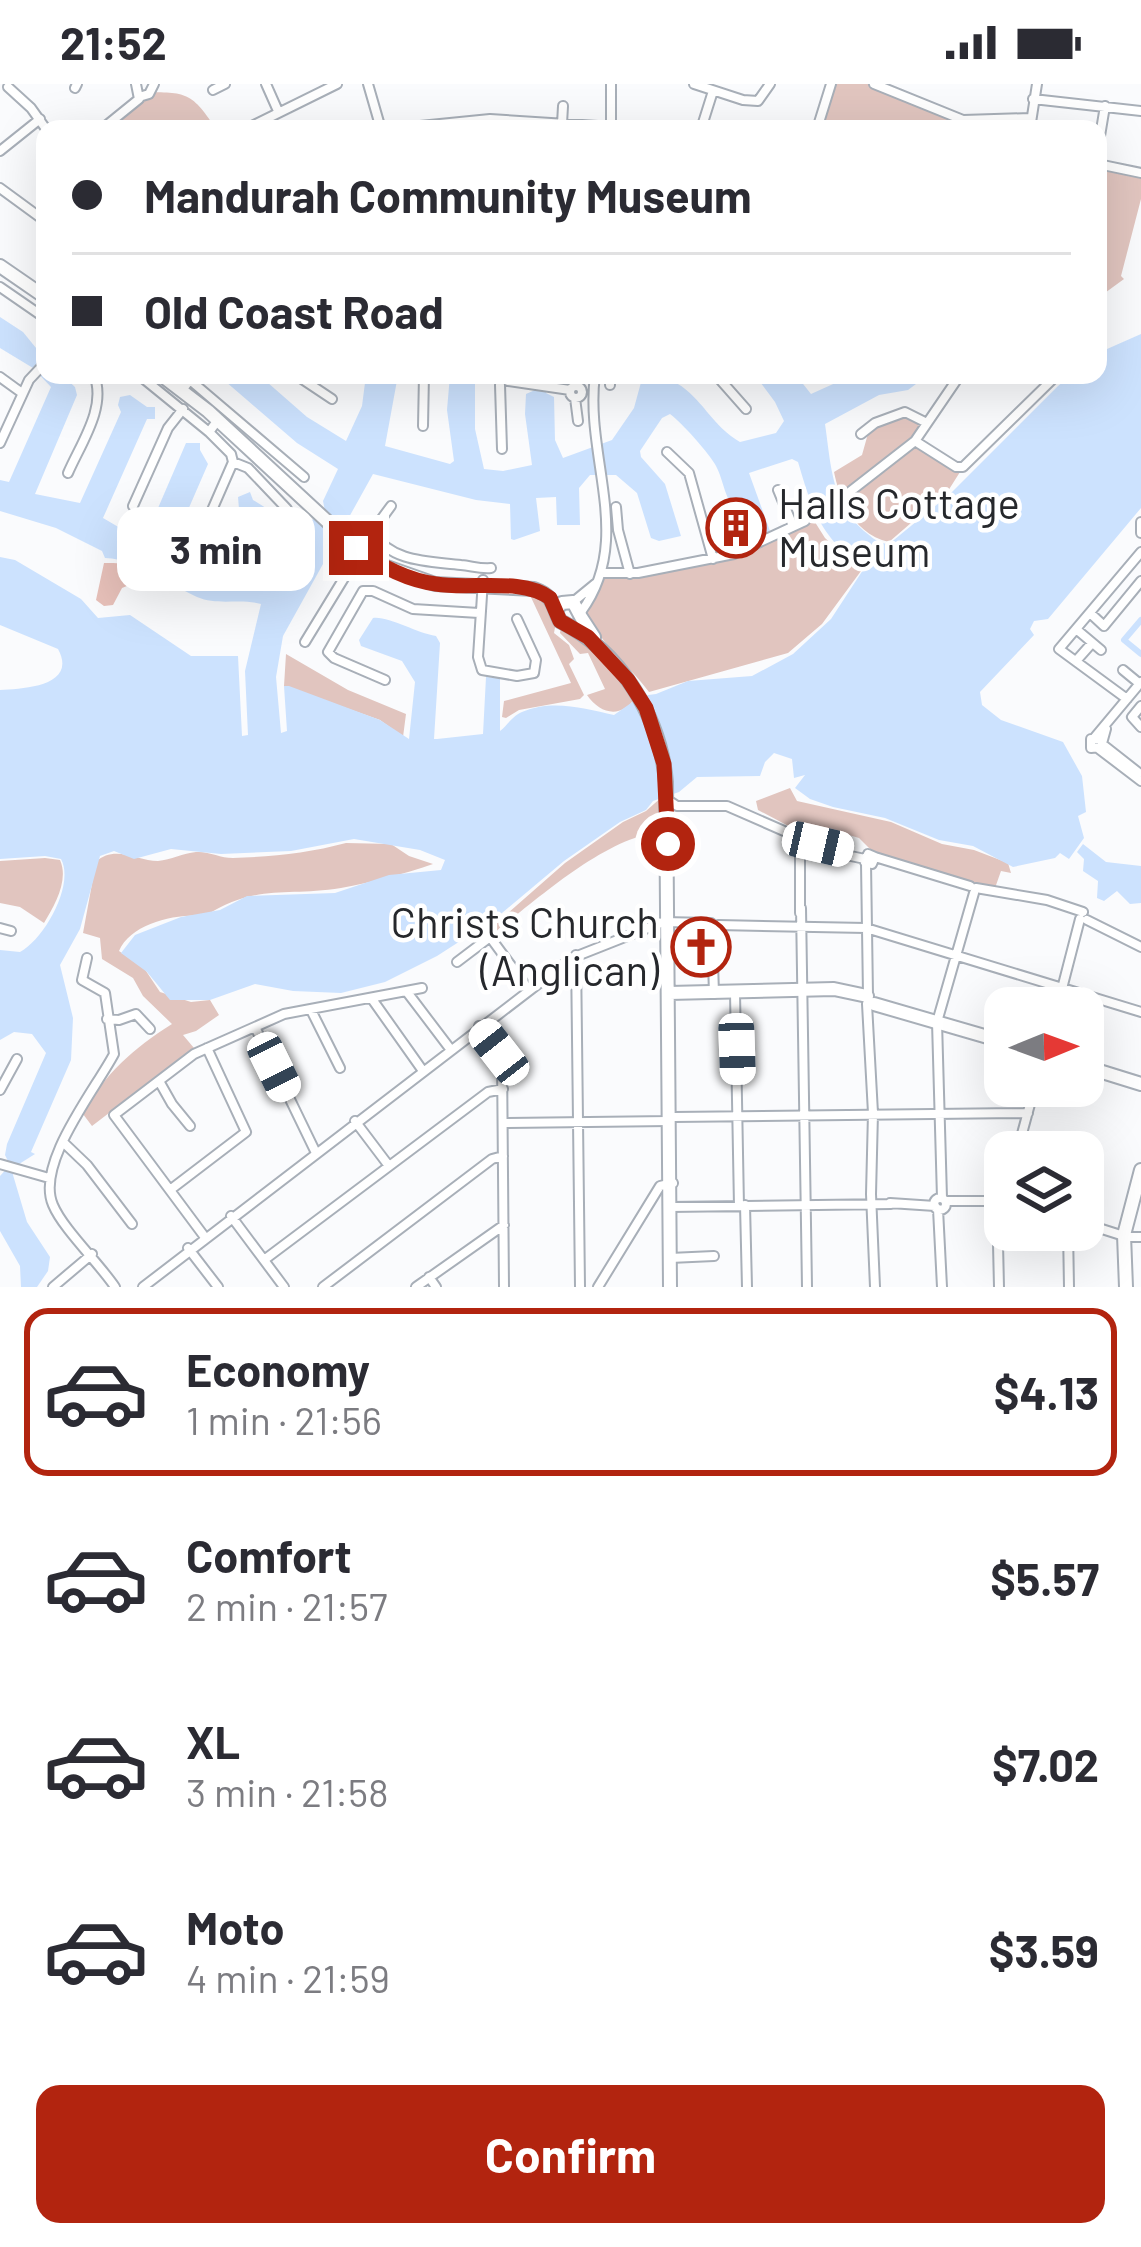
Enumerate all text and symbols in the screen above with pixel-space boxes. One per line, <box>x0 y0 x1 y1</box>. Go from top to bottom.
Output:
text: 21:52 <box>60 15 167 69</box>
text: Mandurah Community Museum <box>144 168 752 222</box>
text: Old Coast Road <box>144 284 444 338</box>
place label: Halls Cottage Museum <box>778 477 1020 575</box>
building icon: Halls Cottage Museum <box>705 497 767 559</box>
callout: 3 min <box>116 506 314 590</box>
route end <box>329 521 383 575</box>
text: 3 min <box>170 525 262 572</box>
route start <box>641 817 695 871</box>
car <box>779 818 857 870</box>
place label: Christs Church (Anglican) <box>391 896 660 995</box>
church icon: Christs Church (Anglican) <box>670 916 732 978</box>
north arrow <box>984 987 1104 1107</box>
map controls <box>984 987 1104 1251</box>
car <box>718 1012 756 1086</box>
car <box>463 1013 535 1091</box>
car <box>242 1027 306 1107</box>
button: layers <box>984 1131 1104 1251</box>
icon: car <box>42 1338 150 1446</box>
text: Economy <box>186 1342 370 1396</box>
text: $4.13 <box>994 1365 1099 1419</box>
text: 1 min · 21:56 <box>186 1396 382 1443</box>
icon: car <box>42 1524 150 1632</box>
text: Comfort <box>186 1528 352 1582</box>
text: $5.57 <box>990 1551 1099 1605</box>
text: 2 min · 21:57 <box>186 1582 387 1629</box>
icon: car <box>42 1710 150 1818</box>
text: XL <box>186 1714 240 1768</box>
text: $7.02 <box>992 1737 1099 1791</box>
text: 3 min · 21:58 <box>186 1768 389 1815</box>
icon: car <box>42 1896 150 2004</box>
text: Moto <box>186 1900 284 1954</box>
text: $3.59 <box>989 1923 1099 1977</box>
text: 4 min · 21:59 <box>186 1954 390 2001</box>
button: Confirm <box>36 2085 1105 2223</box>

